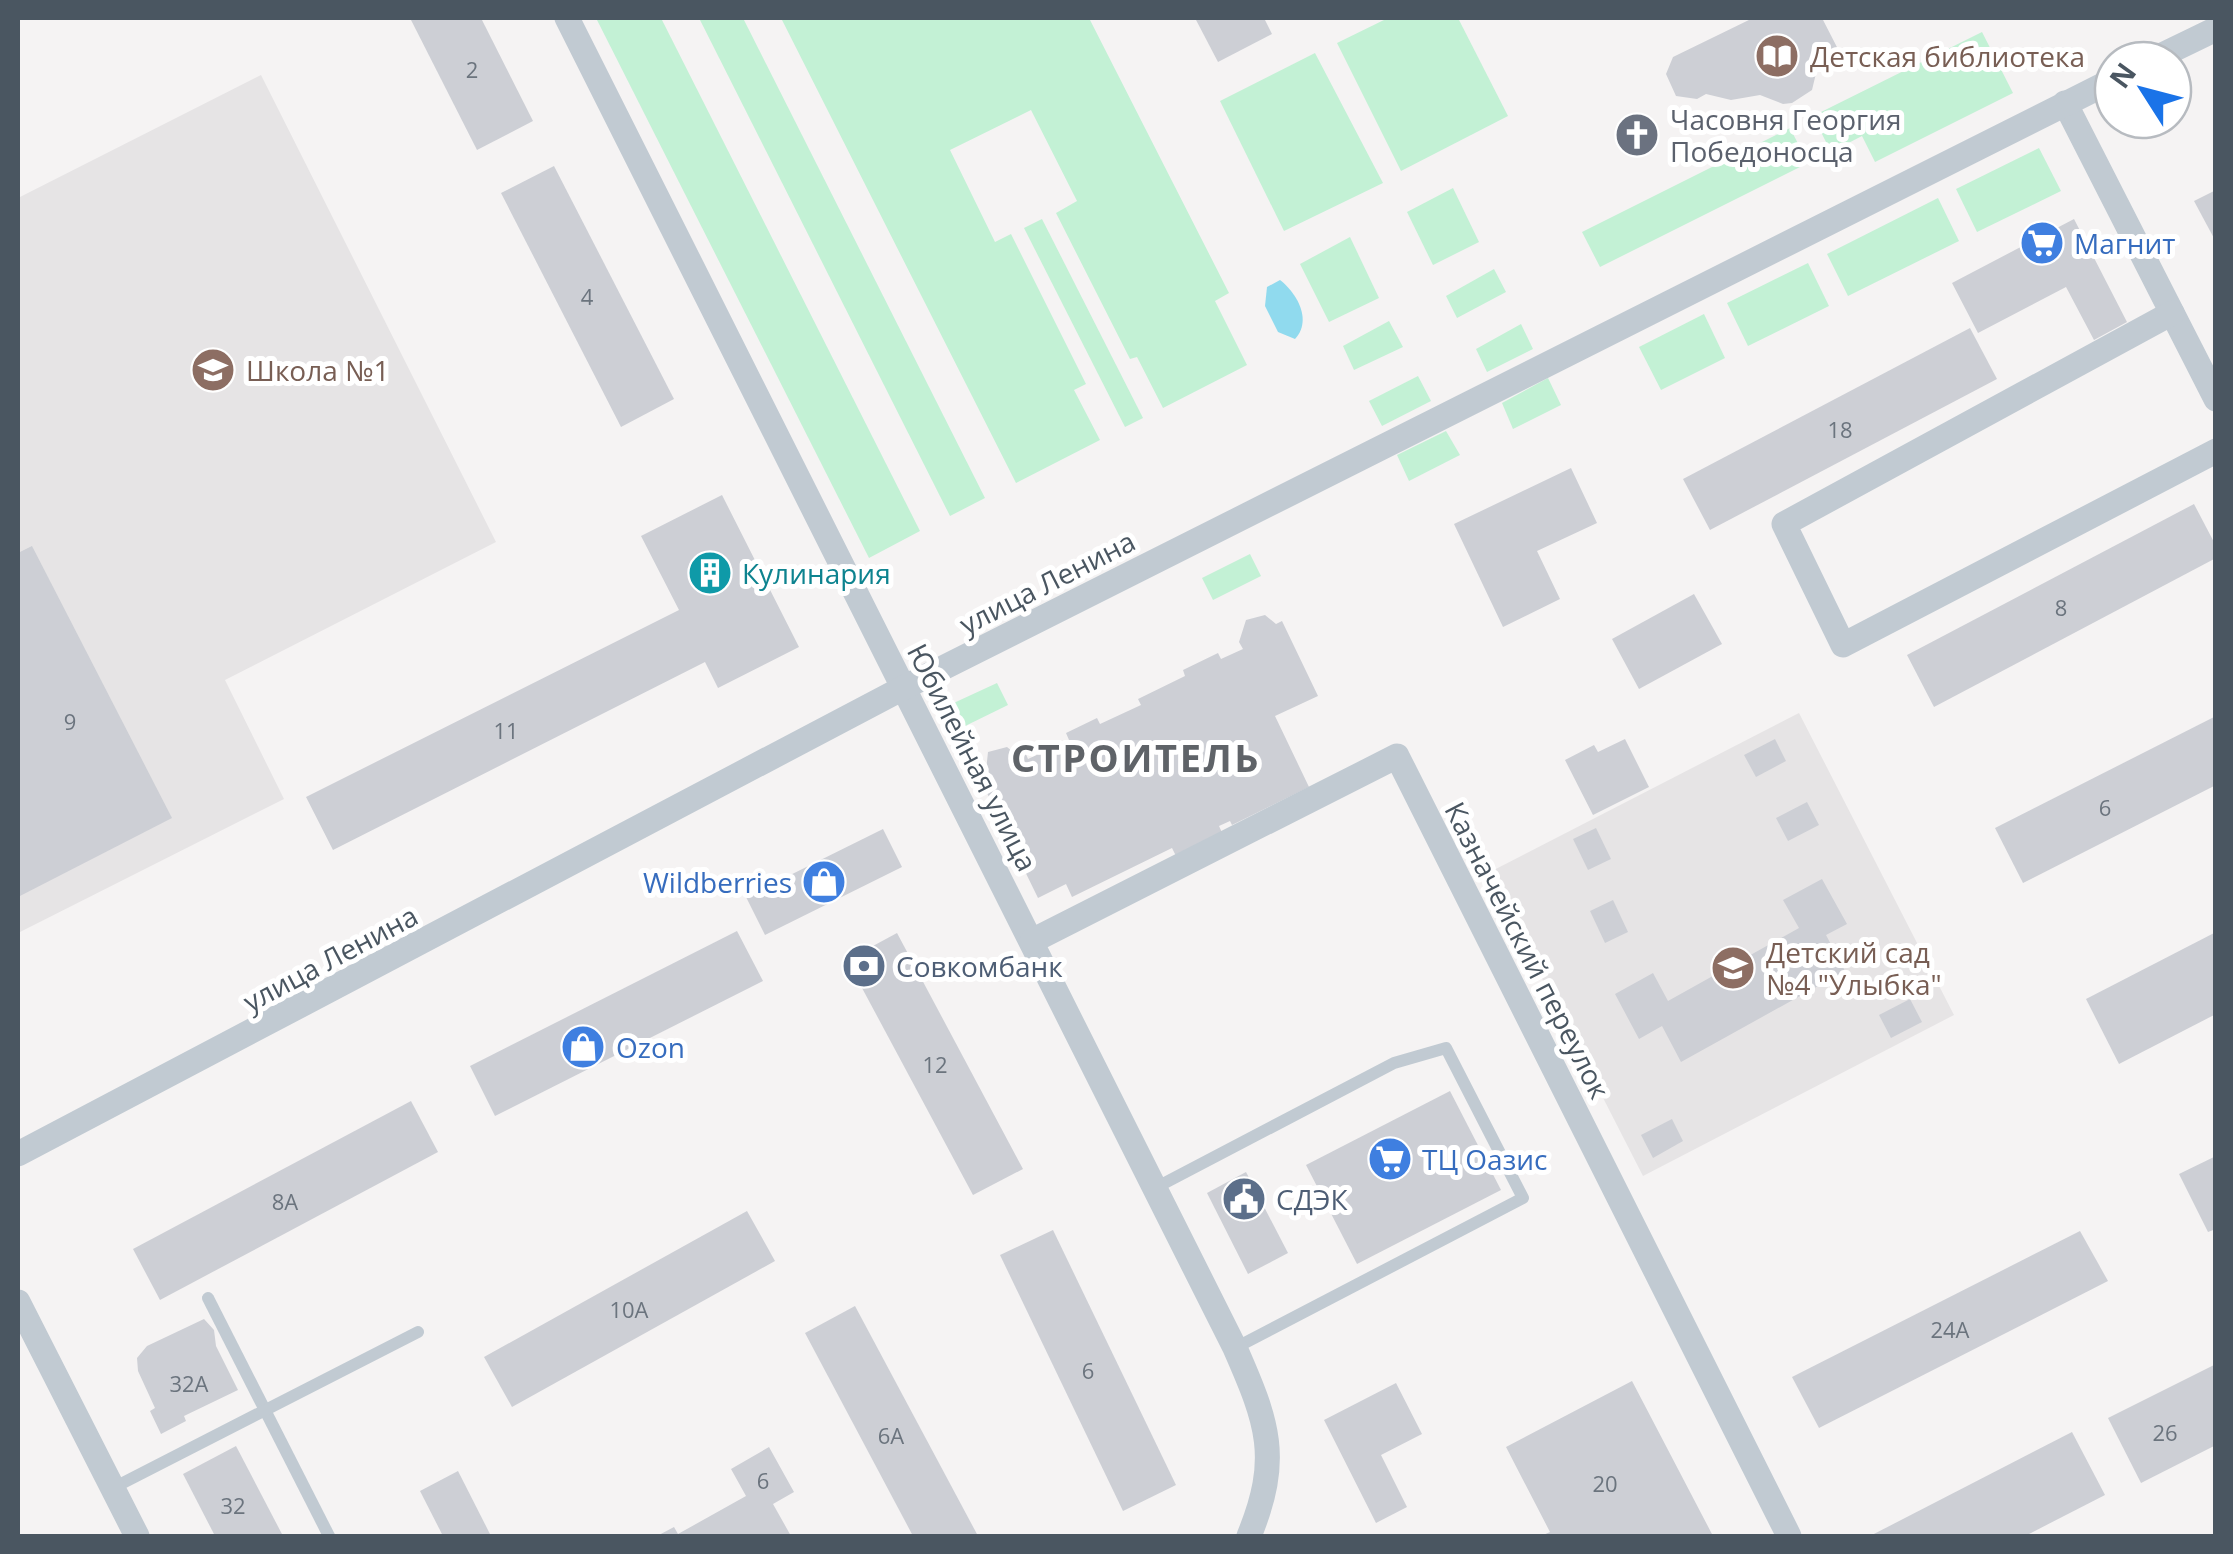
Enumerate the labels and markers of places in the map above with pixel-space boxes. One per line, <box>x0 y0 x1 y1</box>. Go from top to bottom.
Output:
library icon: Детская библиотека <box>1754 33 1800 79</box>
place label: Детская библиотека <box>1810 37 2085 75</box>
place label: Часовня Георгия Победоносца <box>1670 100 1901 170</box>
church icon: Часовня Георгия Победоносца <box>1614 112 1660 158</box>
supermarket icon: Магнит <box>2019 220 2065 266</box>
place label: Магнит <box>2074 224 2176 262</box>
school or university icon: Школа №1 <box>190 347 236 393</box>
place label: Школа №1 <box>246 351 390 389</box>
building icon: Кулинария <box>687 550 733 596</box>
place label: Кулинария <box>742 554 891 592</box>
shop icon: Wildberries <box>801 859 847 905</box>
place label: Wildberries <box>643 863 792 901</box>
place label: Детский сад №4 "Улыбка" <box>1766 933 1942 1003</box>
bank icon: Совкомбанк <box>841 943 887 989</box>
school or university icon: Детский сад №4 "Улыбка" <box>1710 945 1756 991</box>
place label: Совкомбанк <box>896 947 1063 985</box>
shop icon: Ozon <box>560 1024 606 1070</box>
place label: Ozon <box>616 1028 685 1066</box>
supermarket icon: ТЦ Оазис <box>1367 1136 1413 1182</box>
place label: ТЦ Оазис <box>1422 1140 1547 1178</box>
public building icon: СДЭК <box>1221 1176 1267 1222</box>
place label: СДЭК <box>1276 1180 1348 1218</box>

